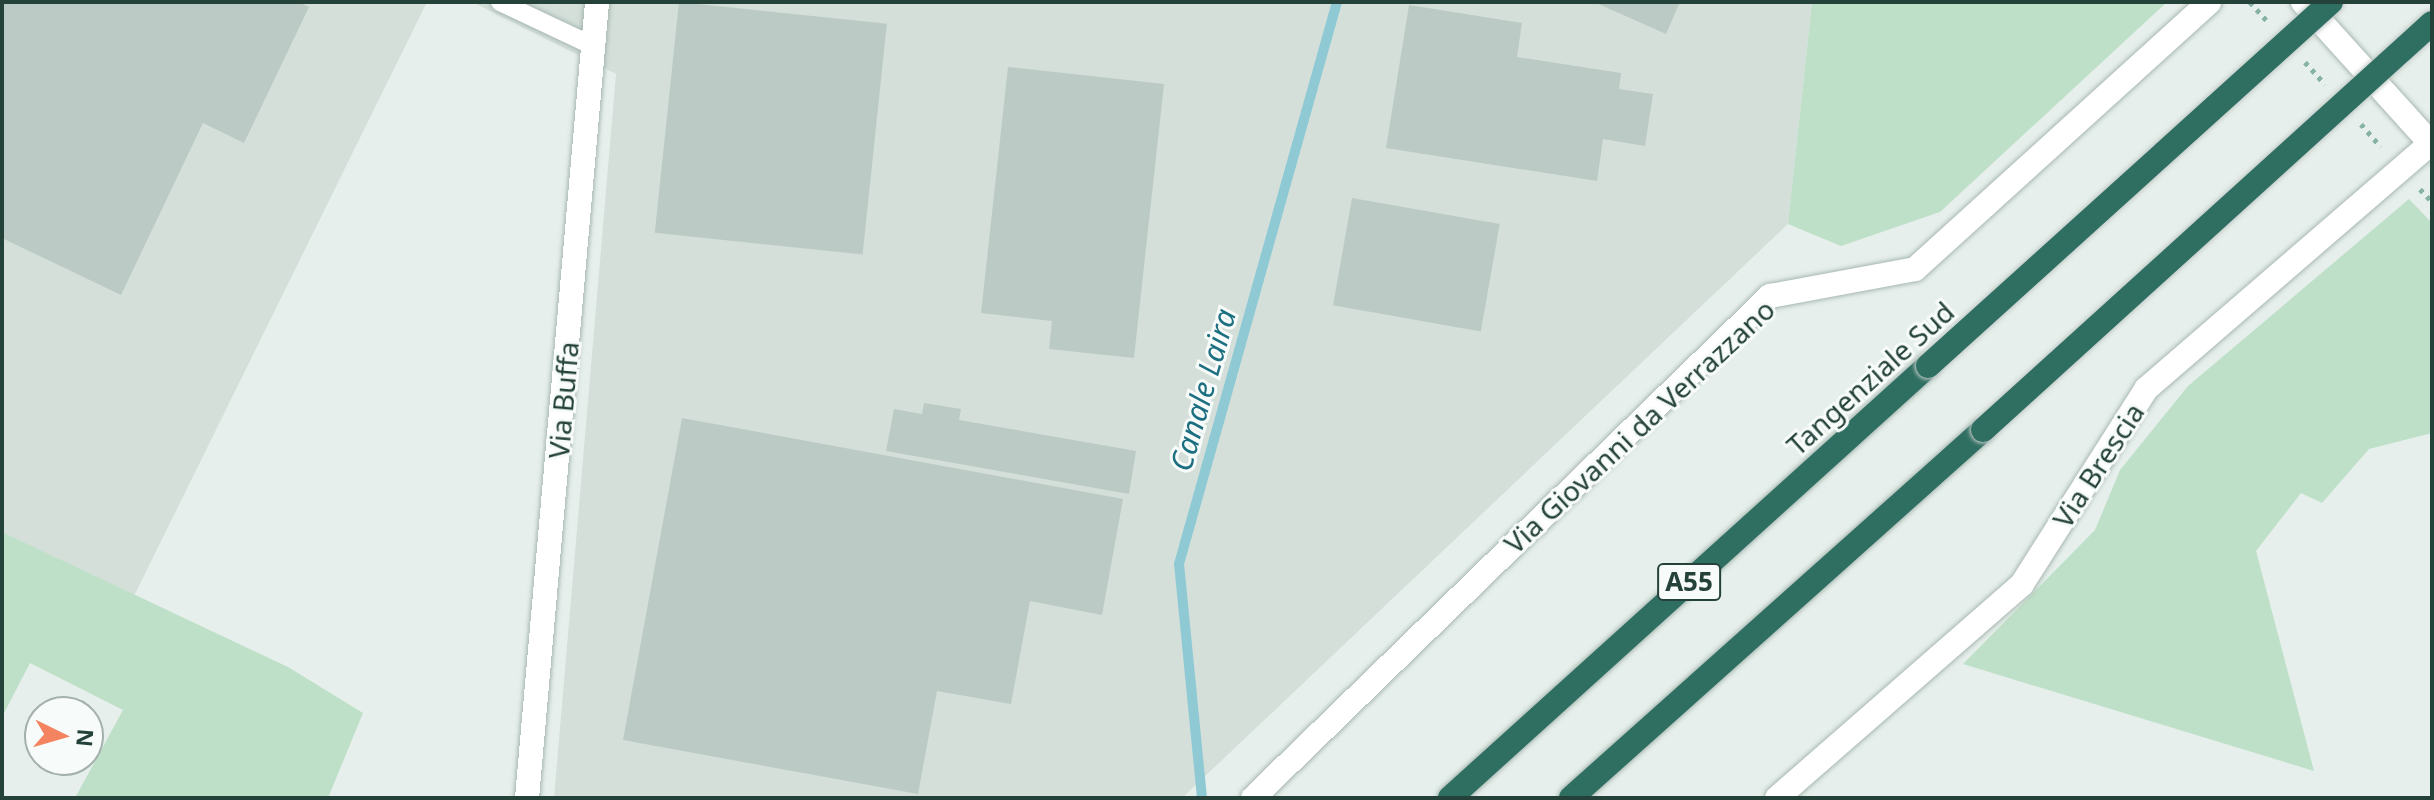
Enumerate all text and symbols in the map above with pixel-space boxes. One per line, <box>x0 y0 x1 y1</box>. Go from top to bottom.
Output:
street label: Via Giovanni da Verrazzano <box>1497 292 1781 560</box>
street label: Tangenziale Sud <box>1780 294 1960 462</box>
water label: Canale Laira <box>1163 305 1243 475</box>
street label: Via Buffa <box>541 340 585 460</box>
street label: Via Brescia <box>2045 396 2151 534</box>
road number: A55 <box>1657 560 1721 604</box>
north arrow <box>24 696 104 776</box>
text: N <box>70 728 102 748</box>

